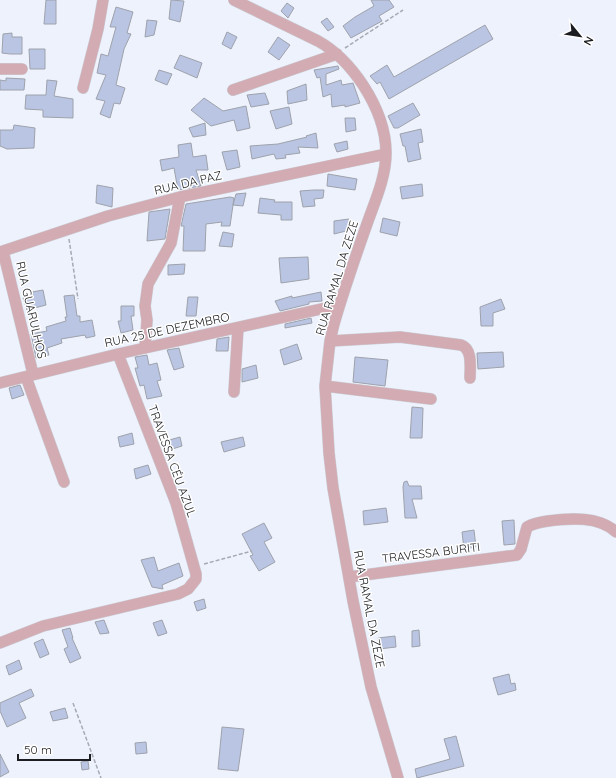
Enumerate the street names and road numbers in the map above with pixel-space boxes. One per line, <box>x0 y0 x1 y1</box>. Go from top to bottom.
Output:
street label: RUA DA PAZ <box>152 167 224 198</box>
street label: RUA RAMAL DA ZEZE <box>312 218 361 337</box>
street label: RUA GUARULHOS <box>13 260 50 360</box>
street label: RUA 25 DE DEZEMBRO <box>103 309 231 350</box>
street label: TRAVESSA CÉU AZUL <box>145 403 200 519</box>
street label: TRAVESSA BURITI <box>381 539 481 566</box>
street label: RUA RAMAL DA ZEZE <box>351 549 388 669</box>

